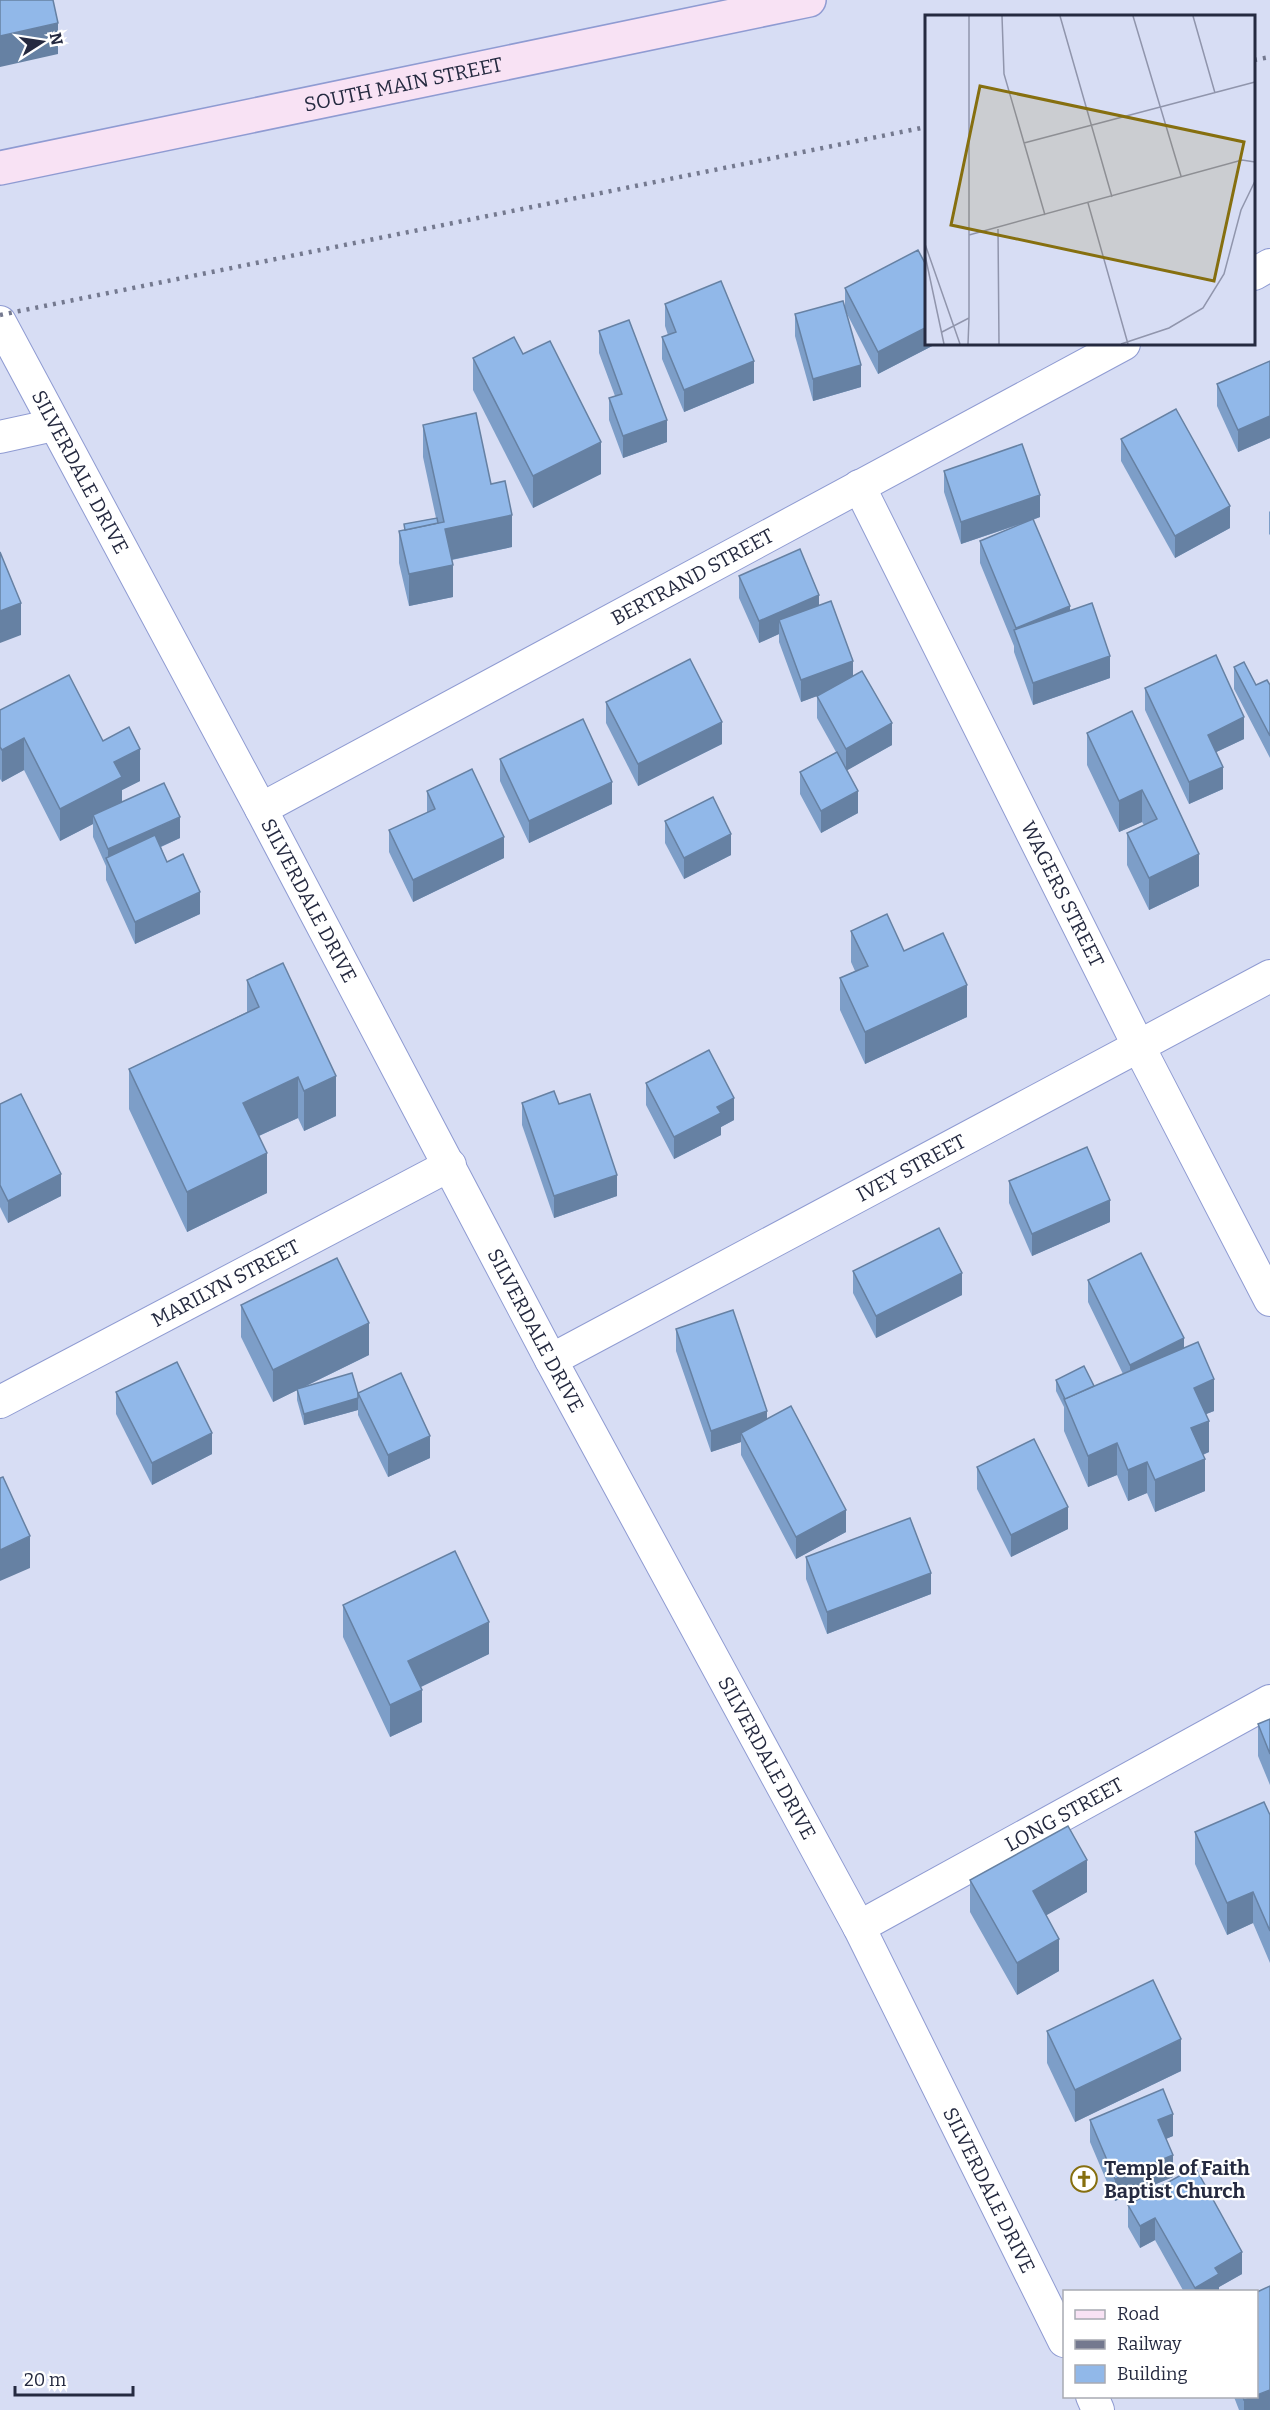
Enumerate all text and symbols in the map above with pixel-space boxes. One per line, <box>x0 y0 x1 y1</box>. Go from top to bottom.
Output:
north arrow <box>12 12 72 72</box>
inset map <box>925 15 1255 345</box>
text: N <box>46 31 67 47</box>
street label: SOUTH MAIN STREET <box>302 52 505 117</box>
street label: SILVERDALE DRIVE <box>27 386 134 558</box>
street label: BERTRAND STREET <box>607 523 778 630</box>
street label: SILVERDALE DRIVE <box>256 814 362 987</box>
street label: WAGERS STREET <box>1016 817 1109 971</box>
street label: IVEY STREET <box>852 1129 970 1207</box>
street label: MARILYN STREET <box>147 1234 304 1332</box>
street label: SILVERDALE DRIVE <box>483 1245 589 1417</box>
street label: SILVERDALE DRIVE <box>713 1672 821 1844</box>
street label: LONG STREET <box>1001 1772 1128 1856</box>
street label: SILVERDALE DRIVE <box>938 2103 1040 2277</box>
place label: Temple of Faith Baptist Church <box>1104 2156 1250 2203</box>
church icon: Temple of Faith Baptist Church <box>1069 2164 1099 2194</box>
legend <box>1063 2290 1258 2398</box>
text: Road <box>1117 2303 1160 2325</box>
text: Railway <box>1117 2333 1182 2355</box>
scale bar <box>15 2359 134 2397</box>
text: Building <box>1117 2363 1188 2385</box>
text: 20 m <box>24 2369 66 2391</box>

